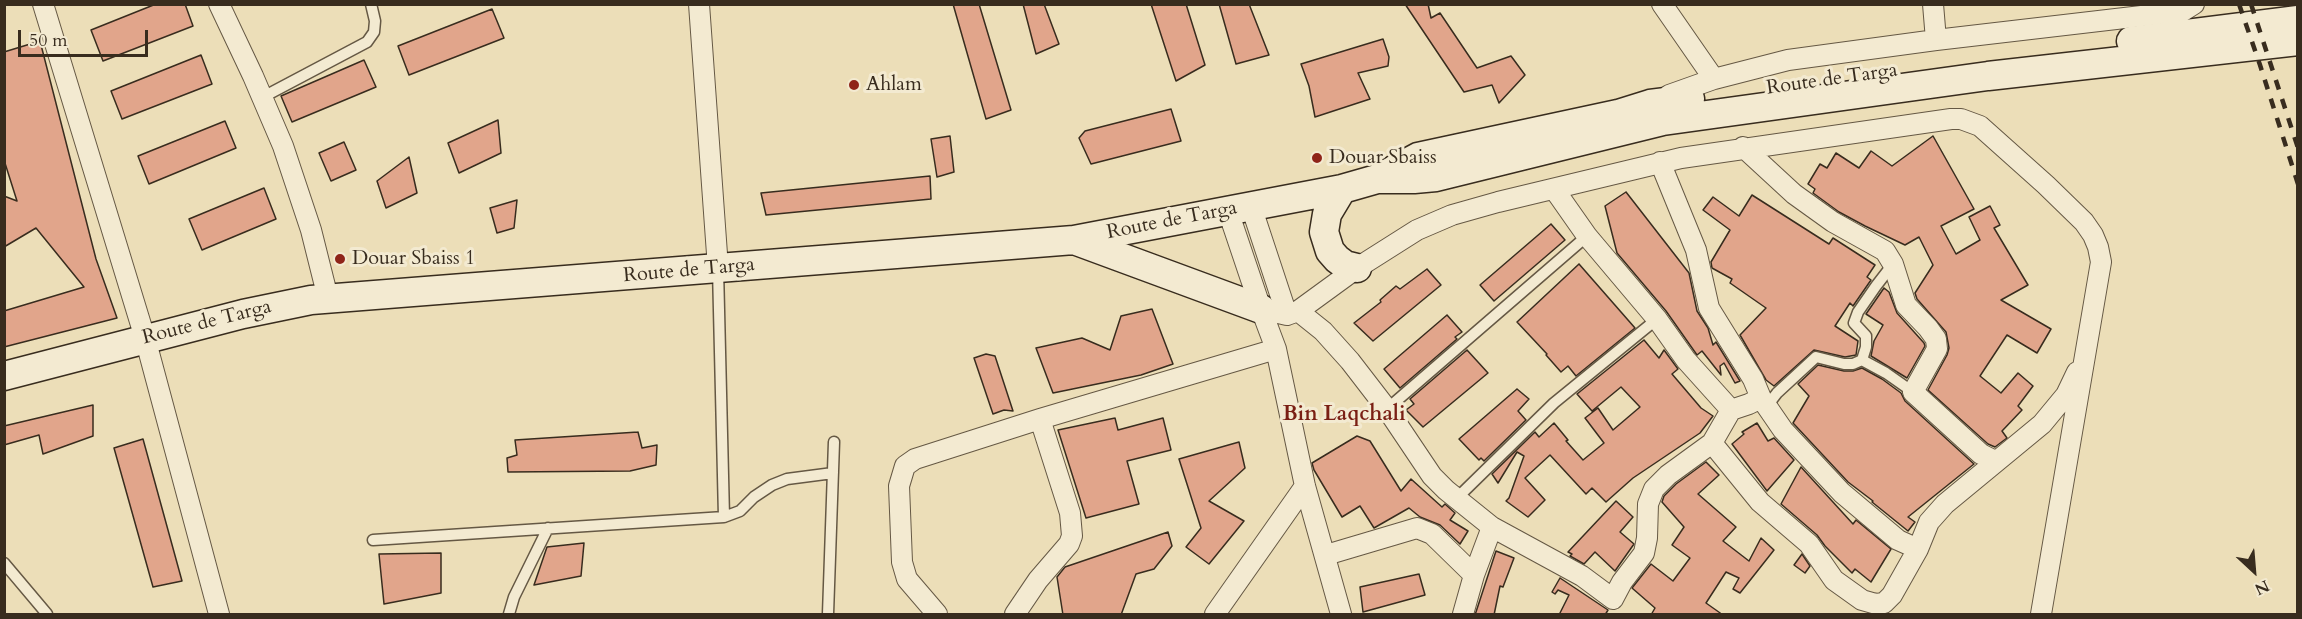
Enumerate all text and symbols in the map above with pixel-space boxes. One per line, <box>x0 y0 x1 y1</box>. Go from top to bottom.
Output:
scale bar <box>21 18 152 56</box>
text: 50 m <box>29 28 68 53</box>
street label: Route de Targa <box>1765 59 1899 101</box>
place label: Ahlam <box>866 73 922 97</box>
marker: Ahlam <box>847 78 861 92</box>
place label: Douar Sbaiss <box>1329 146 1437 170</box>
marker: Douar Sbaiss <box>1310 151 1324 165</box>
street label: Route de Targa <box>1105 197 1239 245</box>
place label: Douar Sbaiss 1 <box>352 247 475 271</box>
marker: Douar Sbaiss 1 <box>333 252 347 266</box>
street label: Route de Targa <box>622 253 756 289</box>
street label: Route de Targa <box>140 295 274 351</box>
district label: Bin Laqchali <box>1282 402 1406 428</box>
north arrow <box>2224 541 2284 601</box>
text: N <box>2251 574 2273 600</box>

